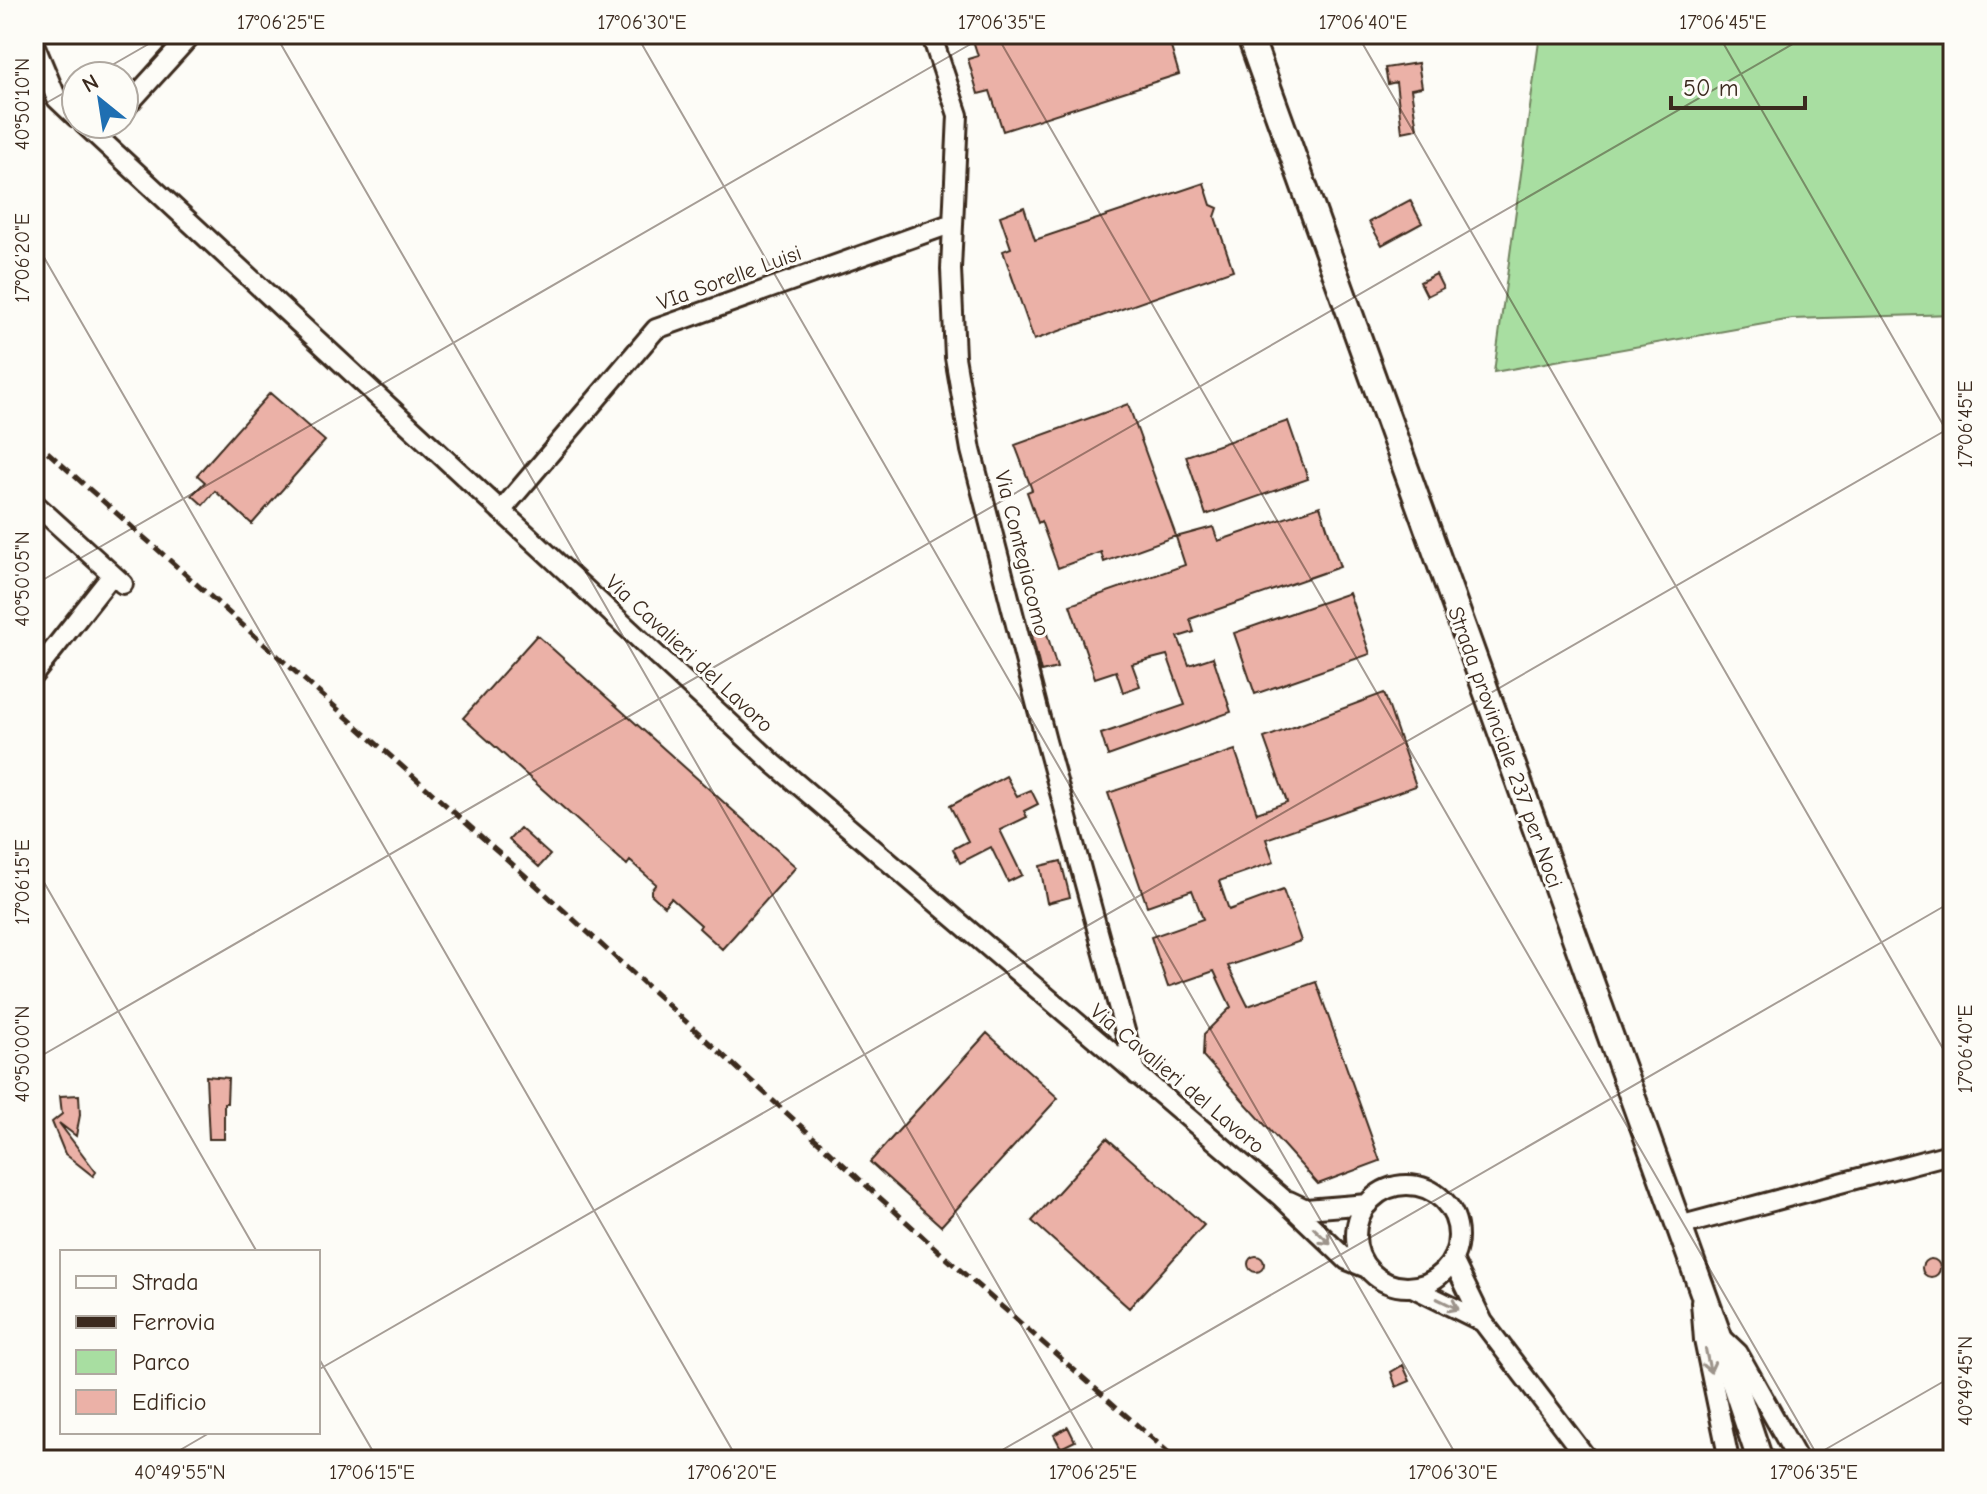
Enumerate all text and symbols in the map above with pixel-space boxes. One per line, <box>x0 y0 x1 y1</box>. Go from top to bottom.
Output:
text: 17°06'25"E <box>237 11 325 34</box>
text: 17°06'30"E <box>597 11 687 34</box>
text: 17°06'35"E <box>958 11 1046 34</box>
text: 17°06'40"E <box>1319 11 1407 34</box>
text: 17°06'45"E <box>1679 11 1767 34</box>
text: 40°50'10"N <box>11 58 34 150</box>
north arrow <box>60 60 140 140</box>
scale bar <box>1671 60 1805 110</box>
text: N <box>78 69 103 98</box>
text: 50 m <box>1683 74 1739 102</box>
text: 17°06'20"E <box>11 213 34 303</box>
street label: VIa Sorelle Luisi <box>654 240 805 316</box>
text: 17°06'45"E <box>1954 380 1977 468</box>
street label: Via Contegiacomo <box>989 468 1055 639</box>
text: 40°50'05"N <box>11 531 34 627</box>
street label: Via Cavalieri del Lavoro <box>600 569 778 738</box>
street label: Strada provinciale 237 per Noci <box>1442 603 1568 891</box>
text: 17°06'15"E <box>11 839 34 925</box>
street label: Via Cavalieri del Lavoro <box>1085 998 1270 1159</box>
text: 17°06'40"E <box>1954 1005 1977 1093</box>
text: 40°50'00"N <box>11 1006 34 1102</box>
one-way arrow <box>1312 1226 1331 1245</box>
legend <box>60 1250 320 1434</box>
text: Strada <box>132 1268 199 1296</box>
one-way arrow <box>1435 1297 1459 1313</box>
text: Ferrovia <box>132 1308 215 1336</box>
text: 40°49'45"N <box>1954 1336 1977 1426</box>
one-way arrow <box>1701 1347 1716 1373</box>
text: Parco <box>132 1348 190 1376</box>
text: Edificio <box>132 1388 207 1416</box>
text: 40°49'55"N <box>134 1461 226 1484</box>
text: 17°06'15"E <box>329 1461 415 1484</box>
text: 17°06'20"E <box>687 1461 777 1484</box>
text: 17°06'25"E <box>1049 1461 1137 1484</box>
text: 17°06'30"E <box>1408 1461 1498 1484</box>
text: 17°06'35"E <box>1770 1461 1858 1484</box>

